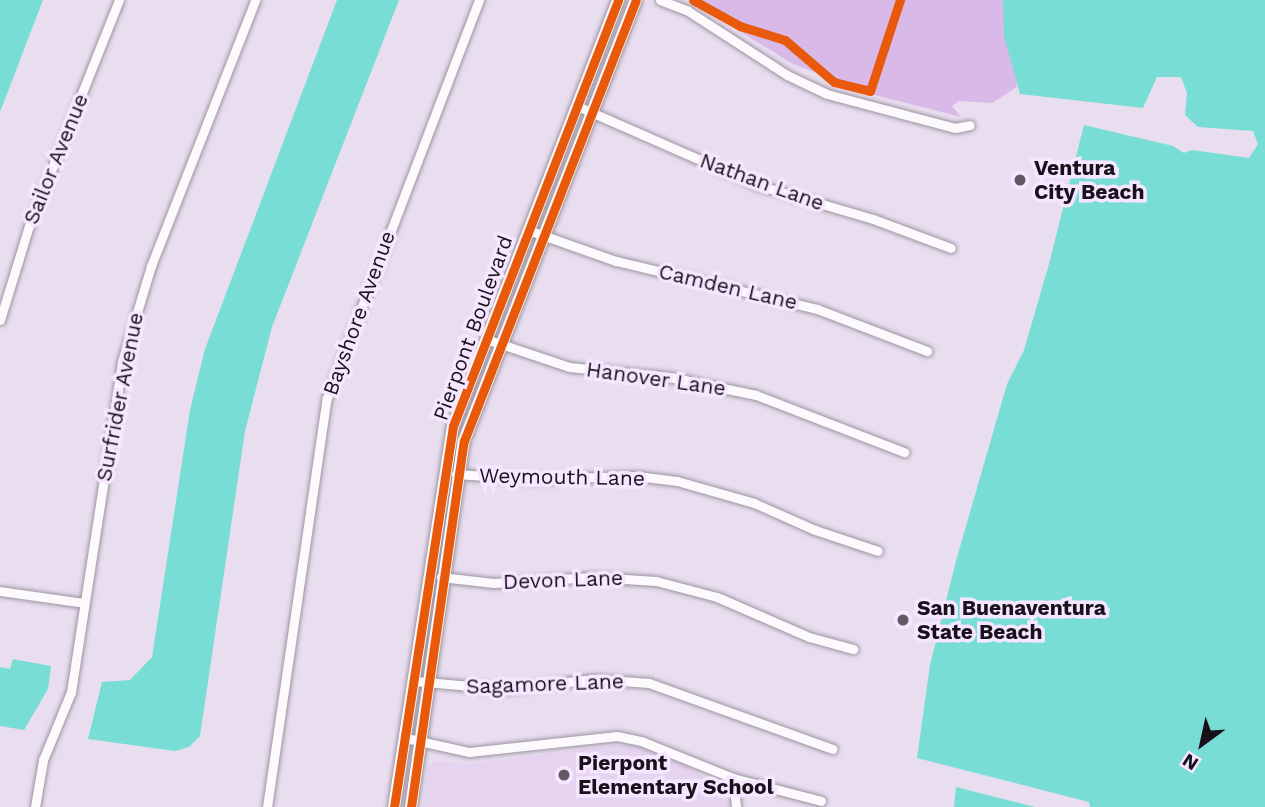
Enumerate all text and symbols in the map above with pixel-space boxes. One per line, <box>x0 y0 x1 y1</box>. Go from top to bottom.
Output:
street label: Sailor Avenue <box>18 89 94 229</box>
street label: Nathan Lane <box>697 148 827 216</box>
place label: Ventura City Beach <box>1034 155 1145 205</box>
marker: Ventura City Beach <box>1012 172 1028 188</box>
street label: Bayshore Avenue <box>317 227 401 399</box>
street label: Pierpont Boulevard <box>428 232 518 424</box>
street label: Camden Lane <box>656 259 800 315</box>
street label: Surfrider Avenue <box>91 310 149 484</box>
street label: Hanover Lane <box>584 357 728 401</box>
street label: Weymouth Lane <box>479 463 645 491</box>
street label: Devon Lane <box>502 565 624 595</box>
place label: San Buenaventura State Beach <box>917 595 1106 645</box>
marker: San Buenaventura State Beach <box>895 612 911 628</box>
street label: Sagamore Lane <box>466 669 624 699</box>
north arrow <box>1167 709 1237 779</box>
text: N <box>1178 749 1202 776</box>
place label: Pierpont Elementary School <box>578 750 774 800</box>
marker: Pierpont Elementary School <box>556 767 572 783</box>

